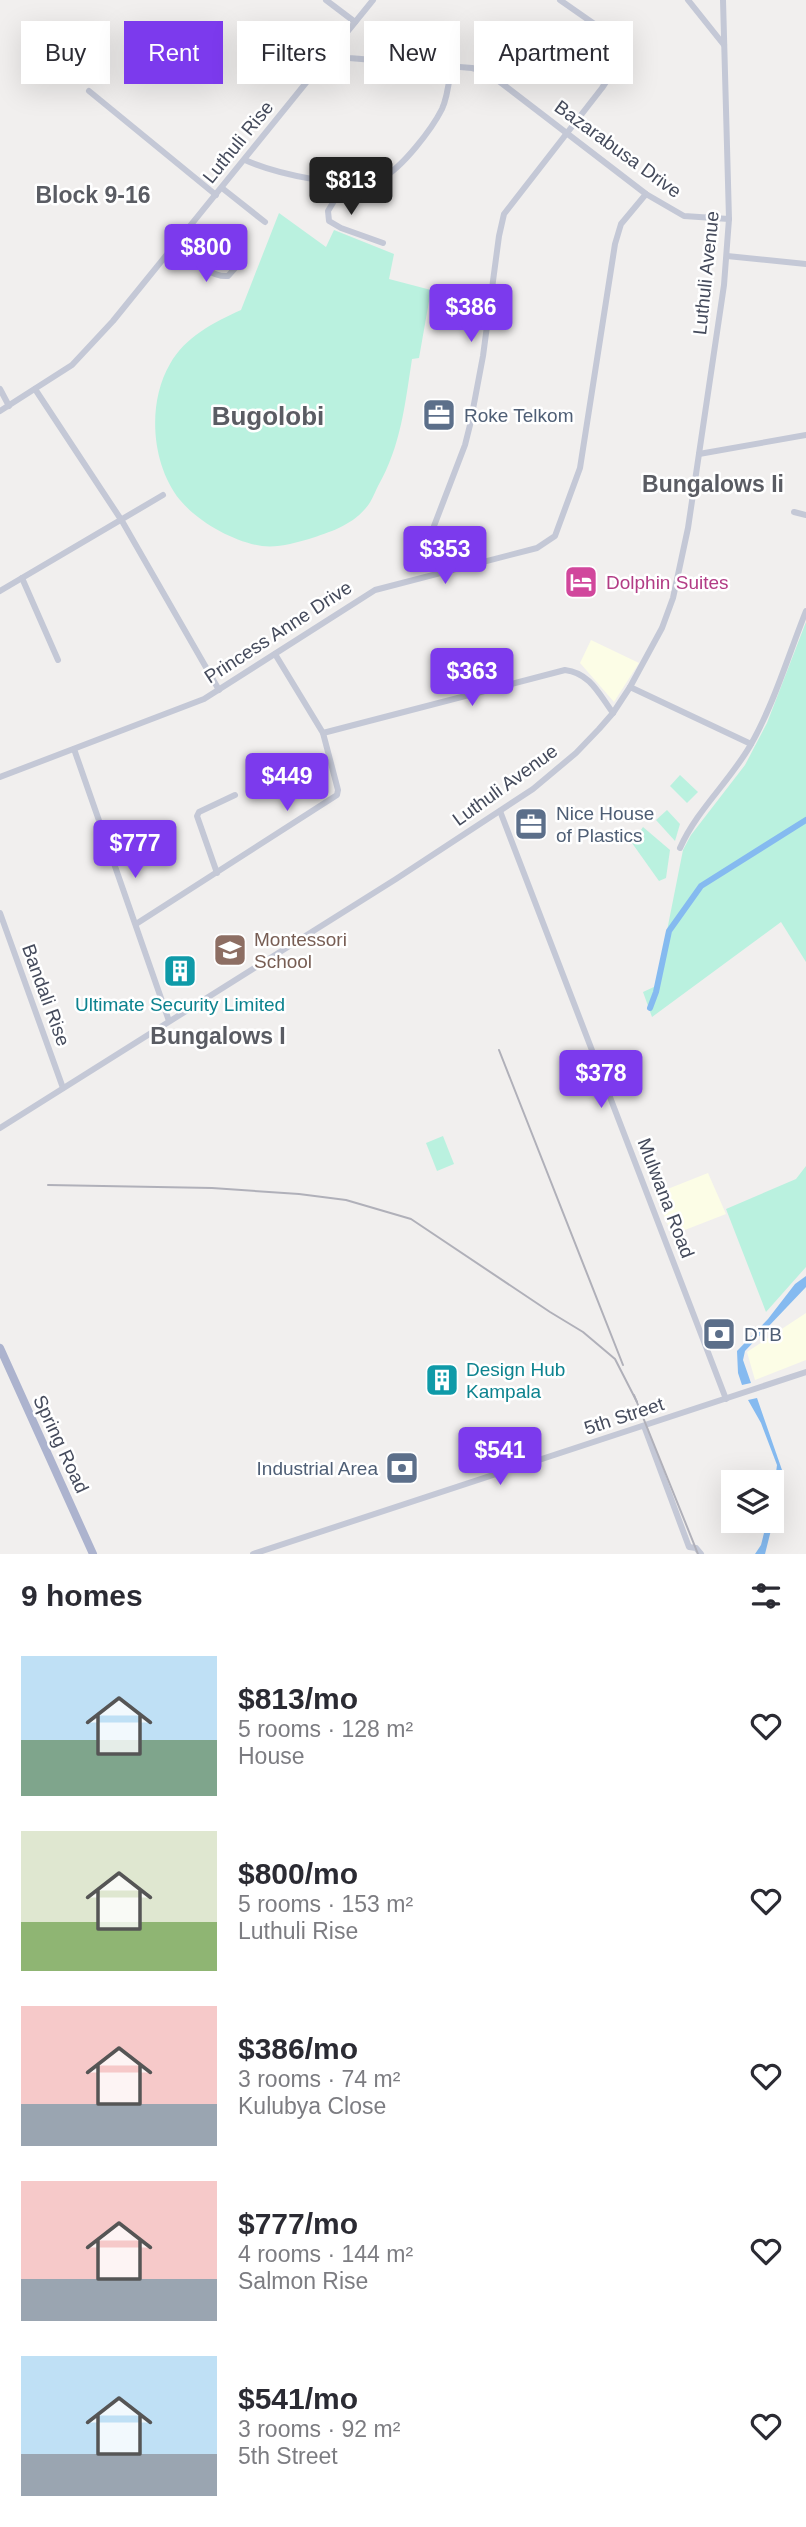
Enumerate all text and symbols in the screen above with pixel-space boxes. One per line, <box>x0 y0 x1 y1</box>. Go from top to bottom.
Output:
chip: Buy <box>21 21 110 84</box>
chip: Rent <box>124 21 223 84</box>
chip: Filters <box>237 21 350 84</box>
chip: New <box>364 21 460 84</box>
chip: Apartment <box>474 21 633 84</box>
street label: Bazarabusa Drive <box>551 96 685 202</box>
street label: Luthuli Rise <box>199 97 277 187</box>
pin: $813 <box>310 158 392 217</box>
text: $813 <box>325 167 377 193</box>
district label: Block 9-16 <box>35 182 151 208</box>
street label: Luthuli Avenue <box>689 210 723 336</box>
pin: $800 <box>165 224 247 284</box>
text: $800 <box>180 234 232 260</box>
pin: $386 <box>430 284 512 344</box>
text: $386 <box>445 294 497 320</box>
office icon: Roke Telkom <box>420 396 458 434</box>
district label: Bugolobi <box>212 401 324 431</box>
place label: Roke Telkom <box>464 405 573 426</box>
district label: Bungalows Ii <box>642 471 784 497</box>
pin: $353 <box>404 526 486 586</box>
text: $353 <box>419 536 471 562</box>
hotel icon: Dolphin Suites <box>562 563 600 601</box>
place label: Dolphin Suites <box>606 572 729 593</box>
street label: Princess Anne Drive <box>201 577 355 687</box>
pin: $363 <box>431 648 513 708</box>
text: $363 <box>446 658 498 684</box>
street label: Luthuli Avenue <box>449 740 561 830</box>
pin: $449 <box>246 754 328 813</box>
text: $449 <box>261 763 313 789</box>
place label: Nice House of Plastics <box>556 803 654 846</box>
office icon: Nice House of Plastics <box>512 805 550 843</box>
pin: $777 <box>94 820 176 880</box>
text: $777 <box>109 830 161 856</box>
place label: Montessori School <box>254 929 347 972</box>
school or university icon: Montessori School <box>211 931 249 969</box>
street label: Bandali Rise <box>18 941 74 1049</box>
building icon: Ultimate Security Limited <box>161 952 199 990</box>
place label: Ultimate Security Limited <box>75 994 285 1015</box>
district label: Bungalows I <box>150 1023 286 1049</box>
pin: $378 <box>560 1050 642 1110</box>
text: $378 <box>575 1060 627 1086</box>
street label: Mulwana Road <box>633 1135 699 1261</box>
bank icon: DTB <box>700 1315 738 1353</box>
place label: DTB <box>744 1324 782 1345</box>
place label: Design Hub Kampala <box>466 1359 565 1402</box>
building icon: Design Hub Kampala <box>423 1361 461 1399</box>
street label: Spring Road <box>29 1392 93 1496</box>
street label: 5th Street <box>582 1393 667 1439</box>
pin: $541 <box>459 1428 541 1487</box>
text: $541 <box>474 1437 526 1463</box>
bank icon: Industrial Area <box>383 1449 421 1487</box>
place label: Industrial Area <box>257 1458 378 1479</box>
map controls <box>721 1470 784 1533</box>
button: layers <box>721 1470 784 1533</box>
icon: filters <box>747 1577 785 1615</box>
text: 9 homes <box>21 1579 143 1612</box>
text: $813/mo <box>238 1682 358 1715</box>
icon: home <box>77 1684 161 1768</box>
icon: heart <box>747 1707 785 1745</box>
text: 5 rooms · 128 m² <box>238 1716 413 1742</box>
text: House <box>238 1743 304 1769</box>
text: $800/mo <box>238 1857 358 1890</box>
icon: home <box>77 1859 161 1943</box>
icon: heart <box>747 1882 785 1920</box>
text: 5 rooms · 153 m² <box>238 1891 413 1917</box>
text: Luthuli Rise <box>238 1918 358 1944</box>
text: $386/mo <box>238 2032 358 2065</box>
icon: home <box>77 2034 161 2118</box>
icon: heart <box>747 2057 785 2095</box>
text: 3 rooms · 74 m² <box>238 2066 400 2092</box>
text: Kulubya Close <box>238 2093 386 2119</box>
text: $777/mo <box>238 2207 358 2240</box>
icon: home <box>77 2209 161 2293</box>
icon: heart <box>747 2232 785 2270</box>
text: 4 rooms · 144 m² <box>238 2241 413 2267</box>
text: Salmon Rise <box>238 2268 368 2294</box>
text: $541/mo <box>238 2382 358 2415</box>
icon: home <box>77 2384 161 2468</box>
icon: heart <box>747 2407 785 2445</box>
text: 3 rooms · 92 m² <box>238 2416 400 2442</box>
text: 5th Street <box>238 2443 338 2469</box>

